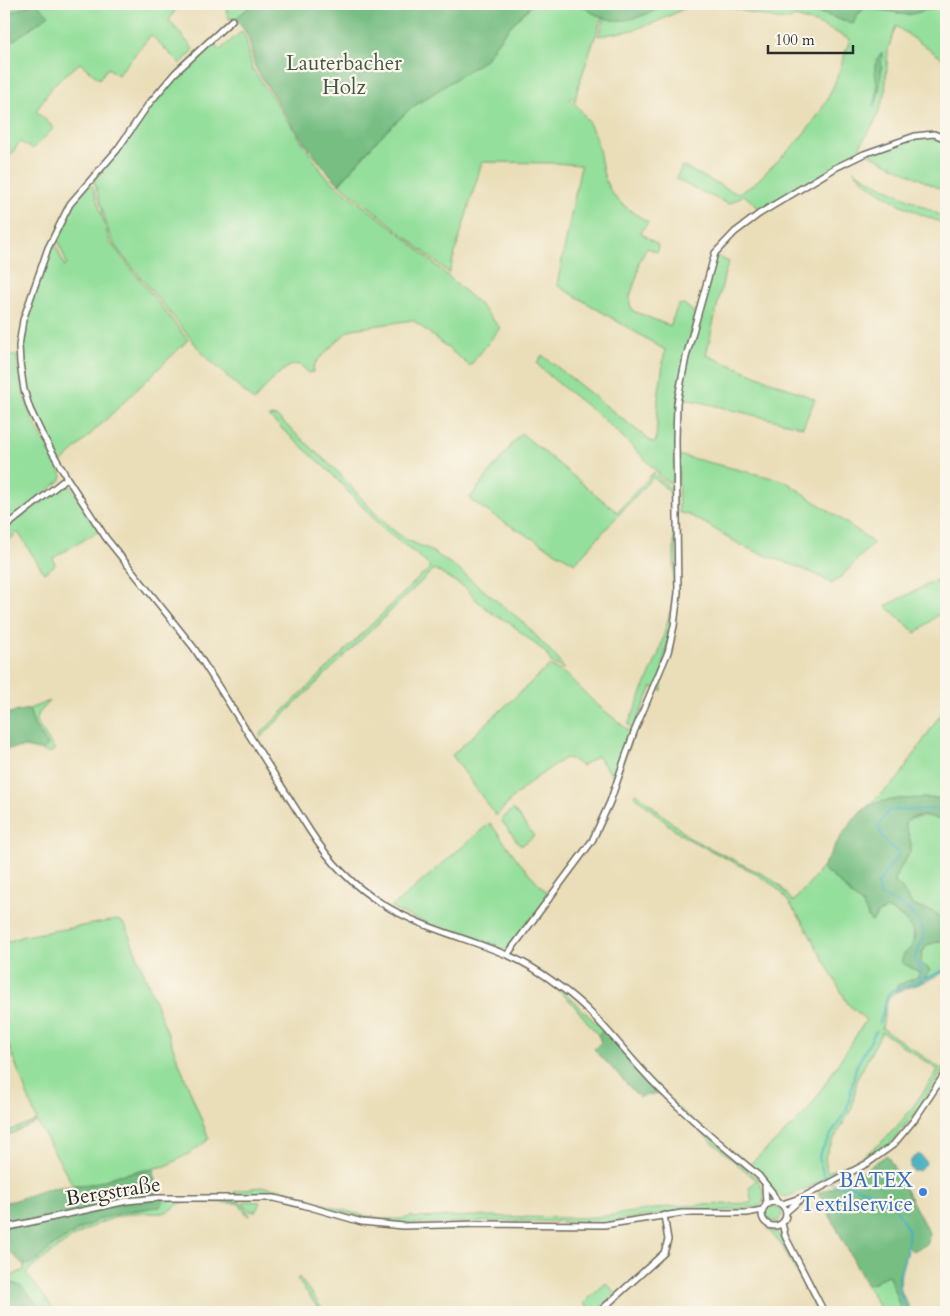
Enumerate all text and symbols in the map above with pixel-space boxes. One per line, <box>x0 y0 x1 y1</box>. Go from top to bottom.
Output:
scale bar <box>768 22 852 54</box>
text: 100 m <box>775 30 815 50</box>
park label: Lauterbacher Holz <box>286 49 402 102</box>
place label: BATEX Textilservice <box>800 1166 913 1219</box>
street label: Bergstraße <box>64 1170 163 1213</box>
marker: BATEX Textilservice <box>917 1186 929 1198</box>

